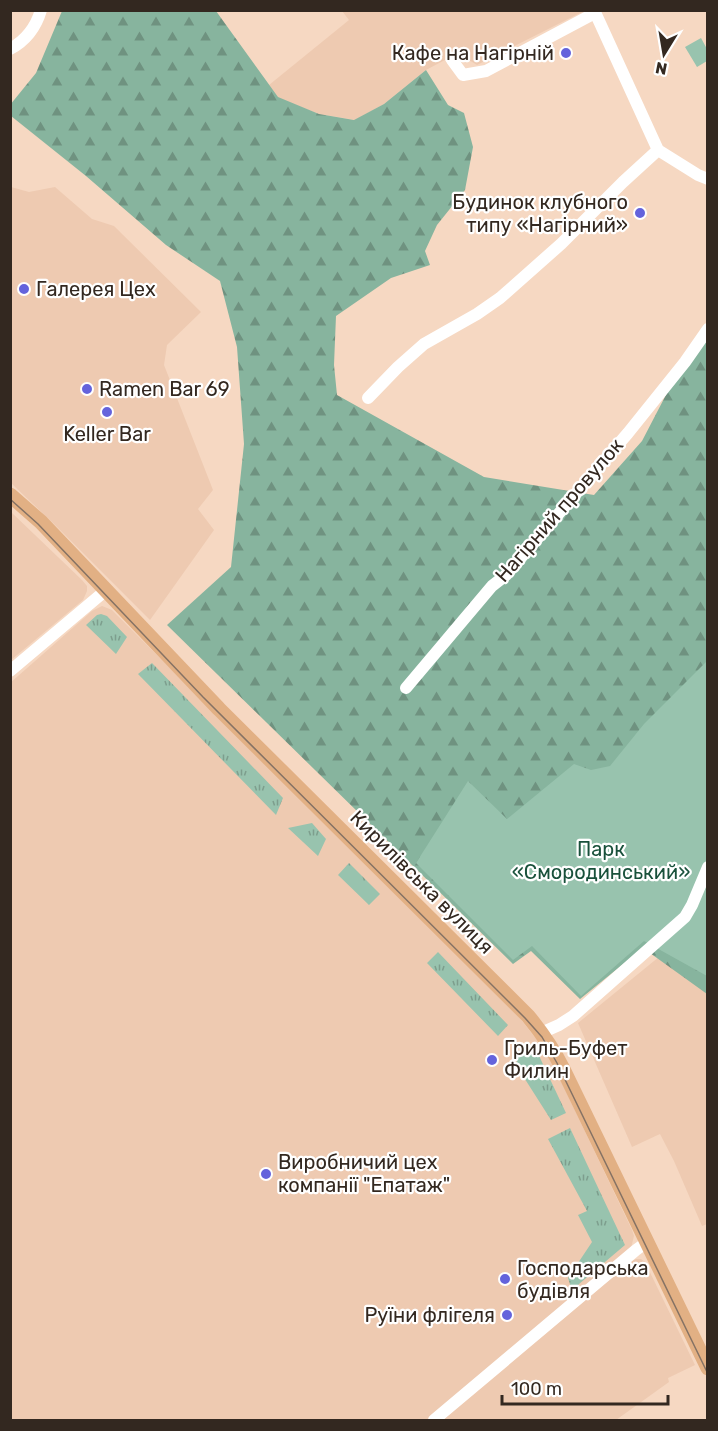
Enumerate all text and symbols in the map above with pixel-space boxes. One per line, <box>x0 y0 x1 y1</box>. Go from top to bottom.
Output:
north arrow <box>634 24 694 84</box>
place label: Кафе на Нагірній <box>392 41 554 65</box>
marker: Кафе на Нагірній <box>559 46 573 60</box>
text: N <box>654 58 669 79</box>
place label: Будинок клубного типу «Нагірний» <box>452 190 628 237</box>
marker: Будинок клубного типу «Нагірний» <box>633 206 647 220</box>
place label: Галерея Цех <box>36 277 156 301</box>
marker: Галерея Цех <box>17 282 31 296</box>
place label: Ramen Bar 69 <box>99 377 230 401</box>
marker: Ramen Bar 69 <box>80 382 94 396</box>
marker: Keller Bar <box>100 405 114 419</box>
place label: Keller Bar <box>63 422 151 446</box>
street label: Нагірний провулок <box>490 433 628 587</box>
street label: Кирилівська вулиця <box>345 805 499 959</box>
park label: Парк «Смородинський» <box>512 837 690 884</box>
place label: Гриль-Буфет Филин <box>504 1036 628 1083</box>
marker: Гриль-Буфет Филин <box>485 1053 499 1067</box>
place label: Виробничий цех компанії "Епатаж" <box>278 1150 450 1197</box>
marker: Виробничий цех компанії "Епатаж" <box>259 1167 273 1181</box>
place label: Господарська будівля <box>517 1256 649 1303</box>
marker: Господарська будівля <box>498 1272 512 1286</box>
place label: Руїни флігеля <box>364 1303 495 1327</box>
marker: Руїни флігеля <box>500 1308 514 1322</box>
scale bar <box>502 1368 668 1406</box>
text: 100 m <box>511 1378 562 1400</box>

